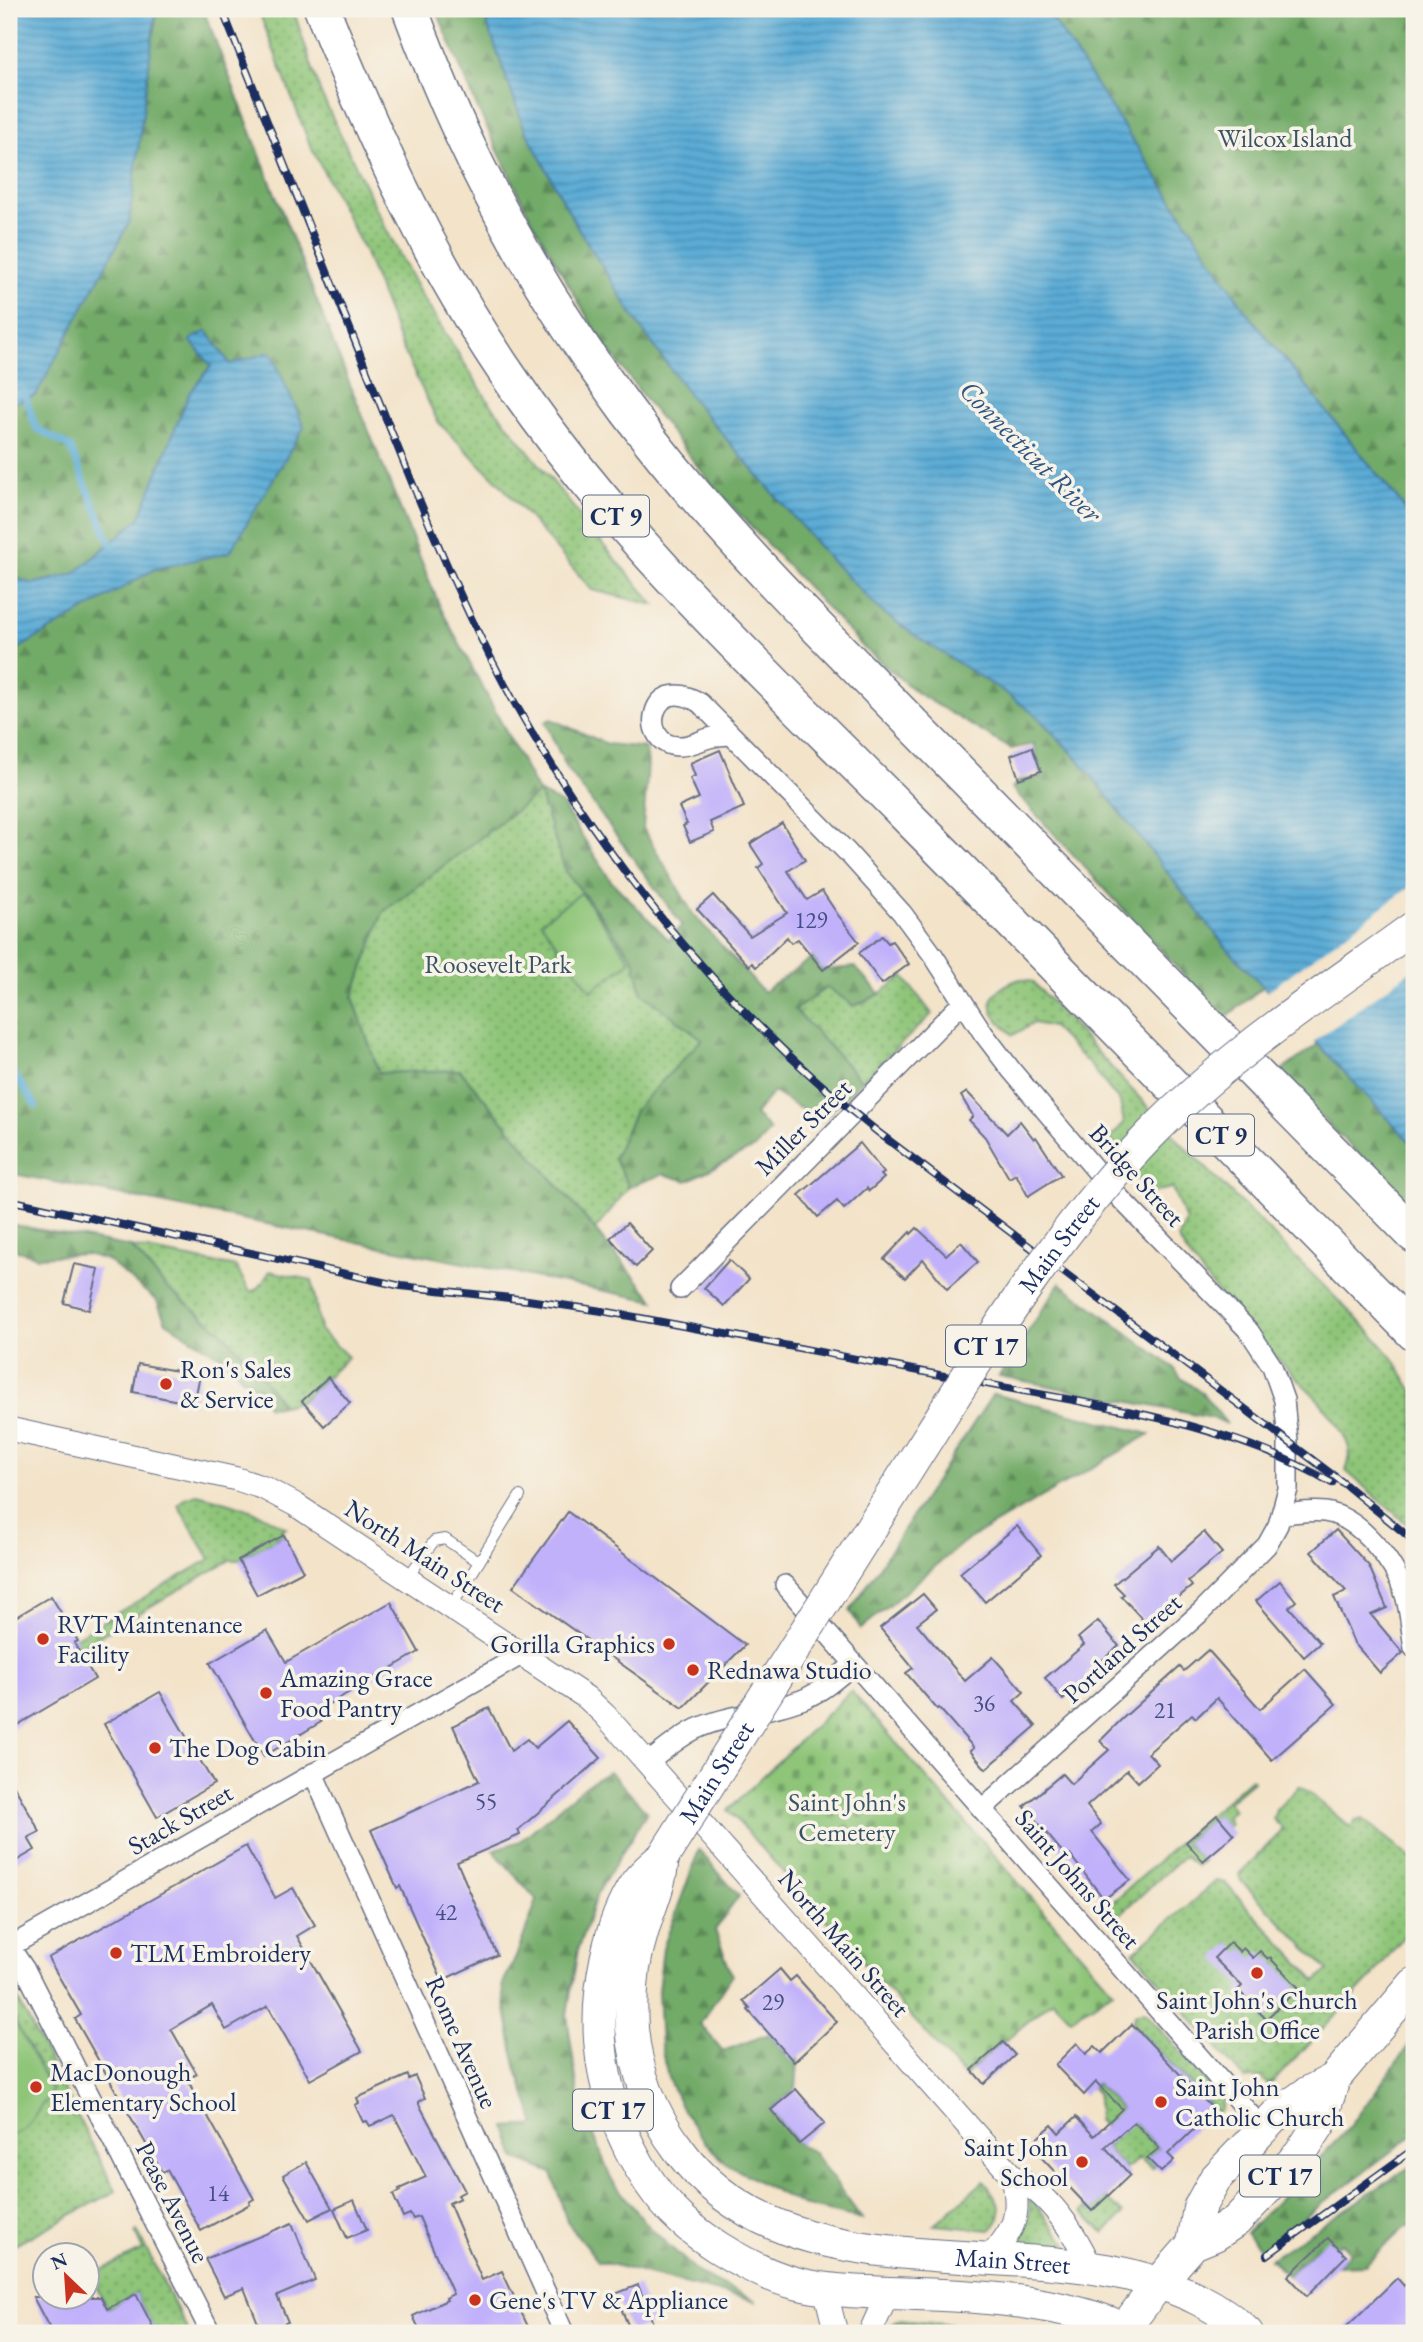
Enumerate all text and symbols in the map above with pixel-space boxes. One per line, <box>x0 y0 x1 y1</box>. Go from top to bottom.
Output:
park label: Wilcox Island <box>1217 121 1353 155</box>
water label: Connecticut River <box>952 372 1111 531</box>
road number: CT 9 <box>583 495 649 536</box>
house number: 129 <box>794 905 828 935</box>
park label: Roosevelt Park <box>424 947 573 981</box>
street label: Miller Street <box>747 1071 859 1183</box>
road number: CT 9 <box>1188 1114 1254 1156</box>
street label: Bridge Street <box>1082 1116 1192 1234</box>
street label: Main Street <box>1010 1187 1107 1300</box>
road number: CT 17 <box>946 1326 1026 1366</box>
place label: Ron's Sales & Service <box>180 1352 291 1416</box>
marker: Ron's Sales & Service <box>158 1376 174 1392</box>
street label: North Main Street <box>338 1491 512 1621</box>
street label: Portland Street <box>1055 1586 1189 1710</box>
place label: RVT Maintenance Facility <box>57 1607 242 1671</box>
place label: Gorilla Graphics <box>490 1627 655 1661</box>
marker: RVT Maintenance Facility <box>35 1631 51 1647</box>
marker: Gorilla Graphics <box>661 1636 677 1652</box>
place label: Rednawa Studio <box>707 1653 872 1687</box>
place label: Amazing Grace Food Pantry <box>279 1661 433 1725</box>
marker: Rednawa Studio <box>685 1662 701 1678</box>
marker: Amazing Grace Food Pantry <box>258 1685 274 1701</box>
house number: 36 <box>973 1688 995 1718</box>
house number: 21 <box>1154 1695 1176 1725</box>
street label: Main Street <box>671 1714 762 1830</box>
place label: The Dog Cabin <box>169 1731 327 1765</box>
marker: The Dog Cabin <box>147 1740 163 1756</box>
street label: Stack Street <box>121 1775 239 1863</box>
park label: Saint John's Cemetery <box>788 1785 906 1849</box>
house number: 55 <box>475 1786 497 1816</box>
street label: Saint Johns Street <box>1008 1802 1148 1956</box>
street label: North Main Street <box>771 1862 917 2024</box>
house number: 42 <box>435 1897 457 1927</box>
place label: TLM Embroidery <box>130 1936 311 1970</box>
marker: TLM Embroidery <box>108 1945 124 1961</box>
marker: Saint John's Church Parish Office <box>1249 1965 1265 1981</box>
street label: Rome Avenue <box>418 1970 506 2114</box>
place label: Saint John's Church Parish Office <box>1156 1983 1358 2047</box>
house number: 29 <box>762 1987 784 2017</box>
place label: MacDonough Elementary School <box>50 2055 237 2119</box>
place label: Saint John Catholic Church <box>1175 2070 1344 2134</box>
marker: MacDonough Elementary School <box>28 2079 44 2095</box>
road number: CT 17 <box>573 2090 653 2130</box>
marker: Saint John Catholic Church <box>1153 2094 1169 2110</box>
place label: Saint John School <box>964 2130 1068 2194</box>
street label: Pease Avenue <box>128 2136 218 2268</box>
marker: Saint John School <box>1074 2154 1090 2170</box>
road number: CT 17 <box>1240 2155 1320 2196</box>
house number: 14 <box>207 2178 230 2208</box>
north arrow <box>32 2240 102 2310</box>
street label: Main Street <box>954 2240 1072 2282</box>
text: N <box>47 2246 72 2276</box>
place label: Gene's TV & Appliance <box>489 2283 728 2317</box>
marker: Gene's TV & Appliance <box>467 2292 483 2308</box>

